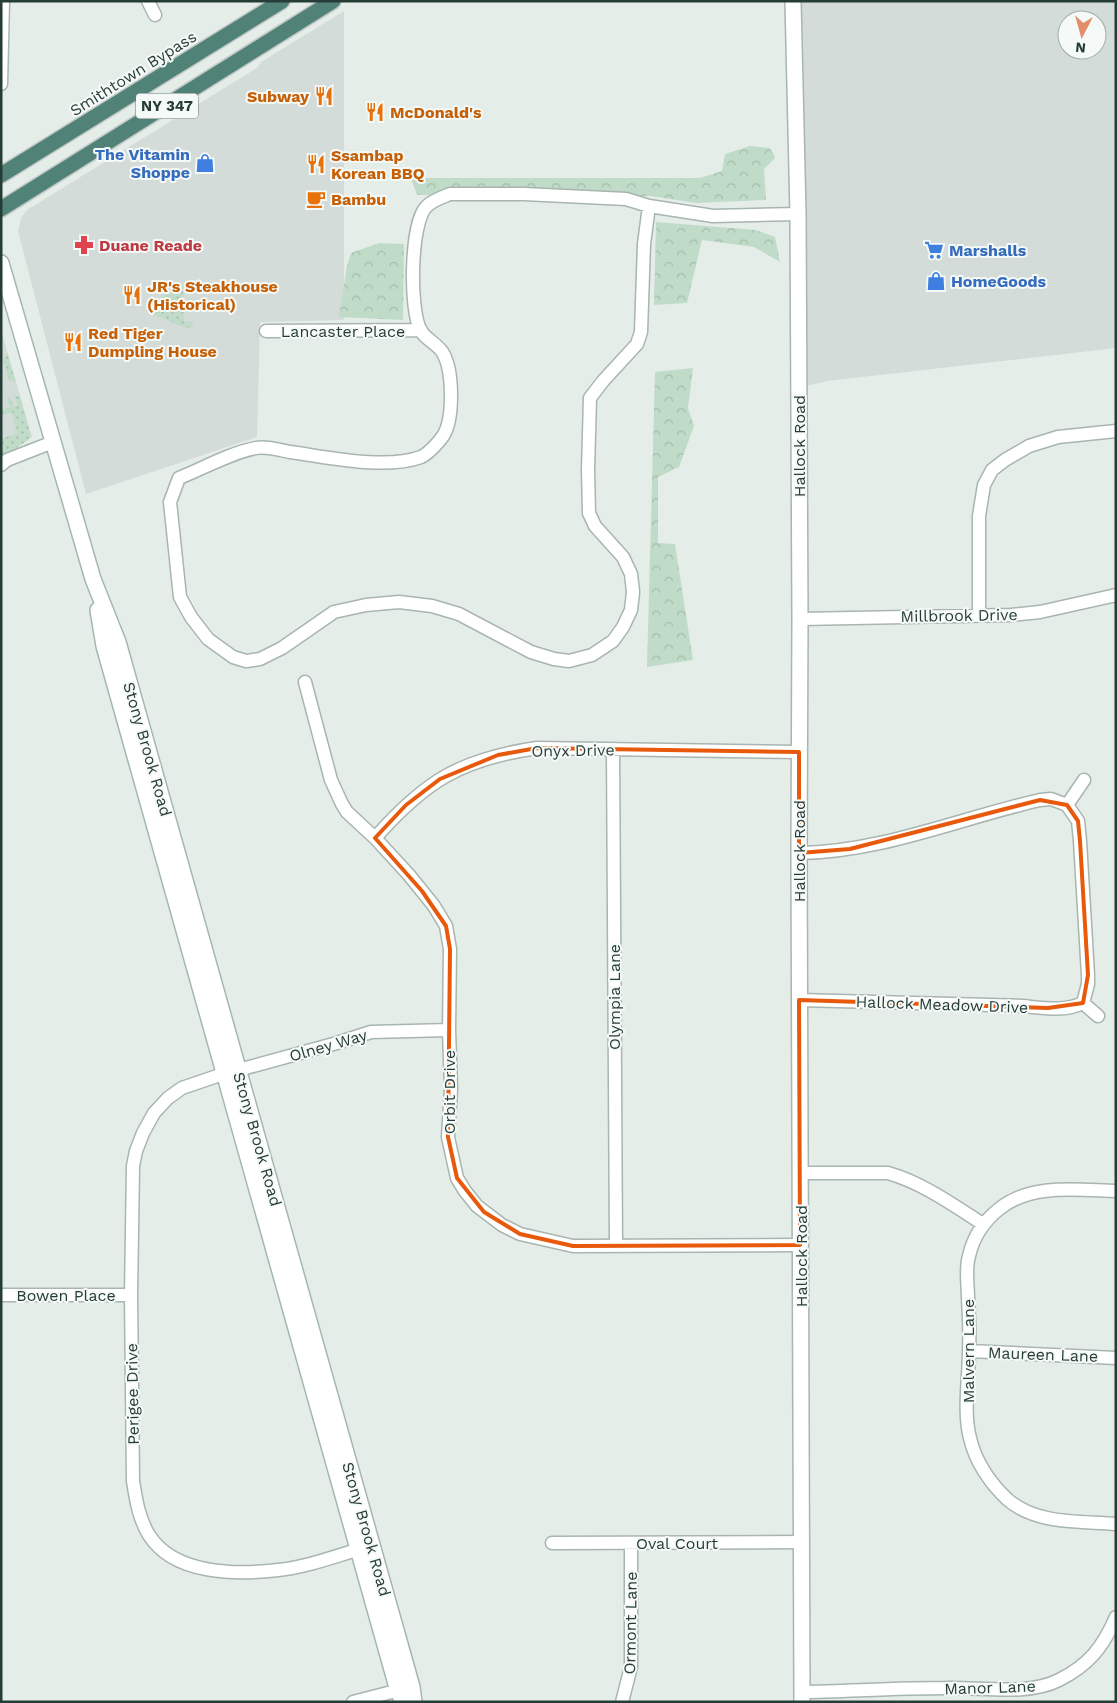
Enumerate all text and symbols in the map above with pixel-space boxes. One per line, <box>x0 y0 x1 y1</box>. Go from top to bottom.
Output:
north arrow <box>1057 10 1107 60</box>
street label: Smithtown Bypass <box>66 27 200 120</box>
text: N <box>1075 39 1087 56</box>
restaurant icon: Subway <box>313 85 335 107</box>
place label: Subway <box>247 87 310 106</box>
road number: NY 347 <box>136 94 198 118</box>
restaurant icon: McDonald's <box>364 101 386 123</box>
place label: McDonald's <box>390 103 482 122</box>
place label: The Vitamin Shoppe <box>95 145 190 182</box>
place label: Ssambap Korean BBQ <box>331 146 425 183</box>
shop icon: The Vitamin Shoppe <box>194 152 216 174</box>
restaurant icon: Ssambap Korean BBQ <box>305 153 327 175</box>
cafe icon: Bambu <box>305 188 327 210</box>
place label: Bambu <box>331 190 386 209</box>
pharmacy icon: Duane Reade <box>73 234 95 256</box>
place label: Duane Reade <box>99 236 202 255</box>
supermarket icon: Marshalls <box>923 239 945 261</box>
place label: Marshalls <box>949 241 1027 260</box>
shop icon: HomeGoods <box>925 270 947 292</box>
place label: HomeGoods <box>951 272 1046 291</box>
place label: JR's Steakhouse (Historical) <box>147 277 278 314</box>
restaurant icon: JR's Steakhouse (Historical) <box>121 284 143 306</box>
street label: Lancaster Place <box>281 322 405 341</box>
place label: Red Tiger Dumpling House <box>88 324 217 361</box>
restaurant icon: Red Tiger Dumpling House <box>62 331 84 353</box>
street label: Hallock Road <box>790 395 809 497</box>
street label: Millbrook Drive <box>900 605 1018 626</box>
street label: Stony Brook Road <box>119 680 176 818</box>
street label: Onyx Drive <box>531 740 615 761</box>
street label: Hallock Road <box>790 800 809 902</box>
street label: Olympia Lane <box>605 944 624 1050</box>
street label: Hallock Meadow Drive <box>855 992 1029 1017</box>
street label: Olney Way <box>287 1025 370 1066</box>
street label: Orbit Drive <box>440 1050 459 1134</box>
street label: Stony Brook Road <box>229 1070 286 1208</box>
street label: Hallock Road <box>792 1205 811 1307</box>
street label: Bowen Place <box>16 1286 116 1305</box>
street label: Malvern Lane <box>959 1299 978 1403</box>
street label: Perigee Drive <box>122 1343 143 1445</box>
street label: Maureen Lane <box>988 1343 1098 1366</box>
street label: Stony Brook Road <box>338 1460 395 1598</box>
street label: Oval Court <box>636 1534 718 1553</box>
street label: Ormont Lane <box>620 1571 641 1675</box>
street label: Manor Lane <box>944 1676 1036 1699</box>

